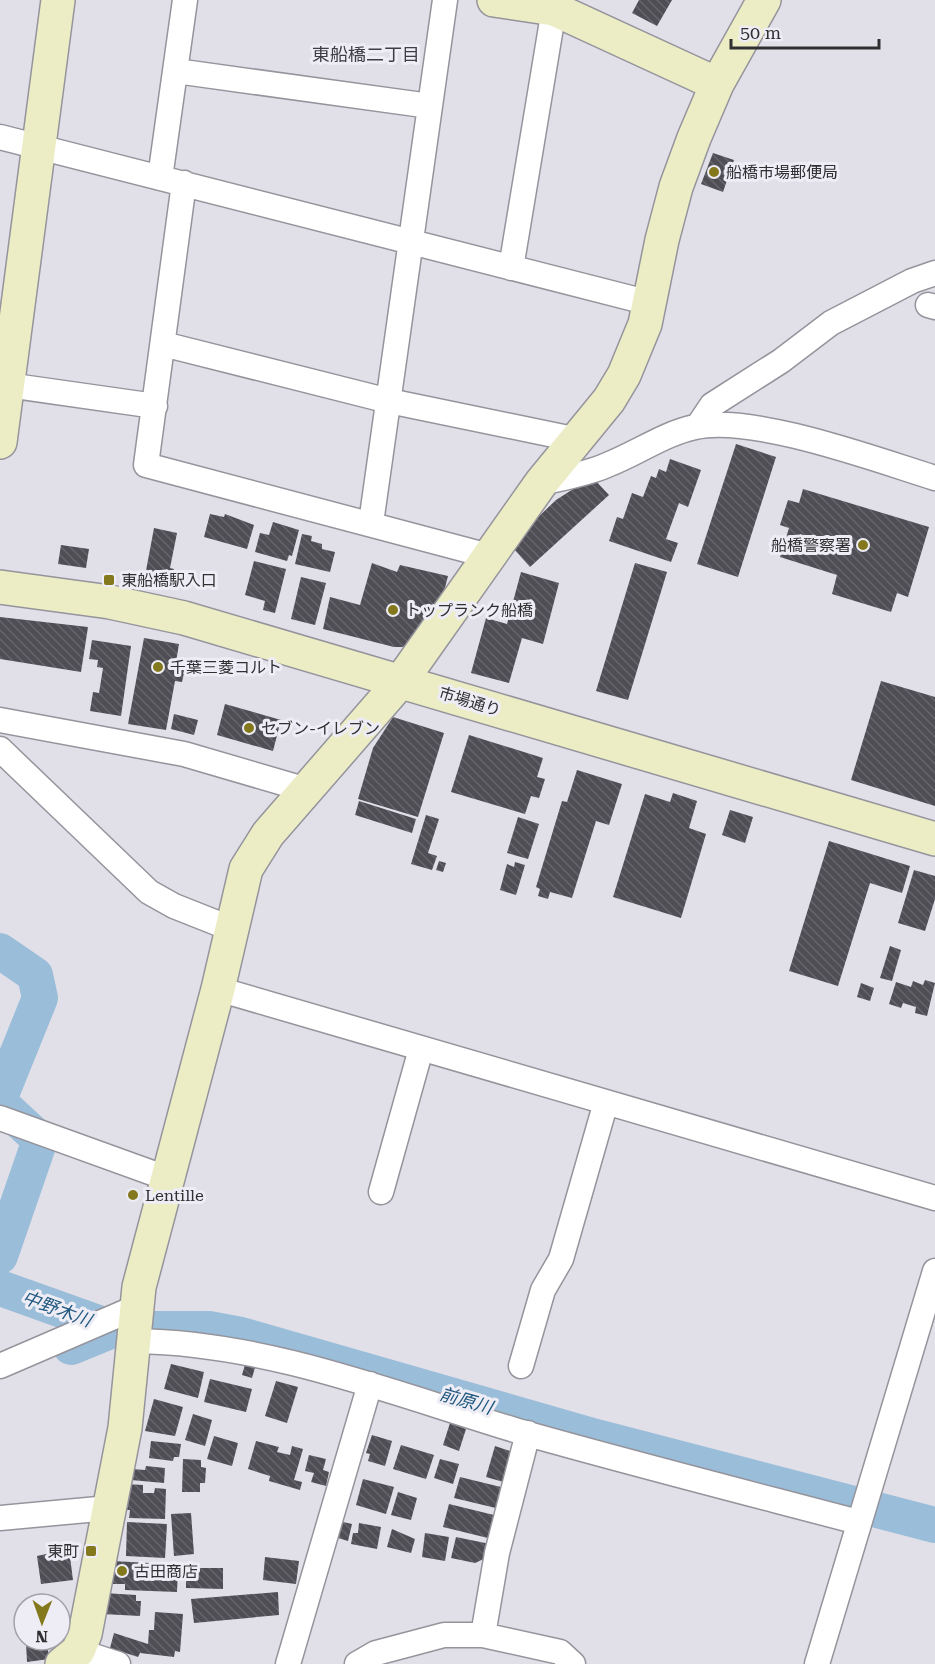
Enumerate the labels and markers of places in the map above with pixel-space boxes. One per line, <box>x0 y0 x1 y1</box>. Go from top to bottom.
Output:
place label: 船橋市場郵便局 <box>726 163 838 182</box>
marker: 船橋市場郵便局 <box>707 165 721 179</box>
place label: 船橋警察署 <box>771 536 851 555</box>
marker: 船橋警察署 <box>856 538 870 552</box>
place label: 東船橋駅入口 <box>121 571 217 590</box>
marker: 東船橋駅入口 <box>102 573 116 587</box>
place label: トップランク船橋 <box>405 601 533 620</box>
marker: トップランク船橋 <box>386 603 400 617</box>
place label: 千葉三菱コルト <box>170 658 282 677</box>
marker: 千葉三菱コルト <box>151 660 165 674</box>
place label: セブン-イレブン <box>261 719 380 738</box>
marker: セブン-イレブン <box>242 721 256 735</box>
place label: Lentille <box>145 1186 204 1205</box>
marker: Lentille <box>126 1188 140 1202</box>
place label: 東町 <box>47 1542 79 1561</box>
marker: 東町 <box>84 1544 98 1558</box>
place label: 古田商店 <box>134 1562 198 1581</box>
marker: 古田商店 <box>115 1564 129 1578</box>

